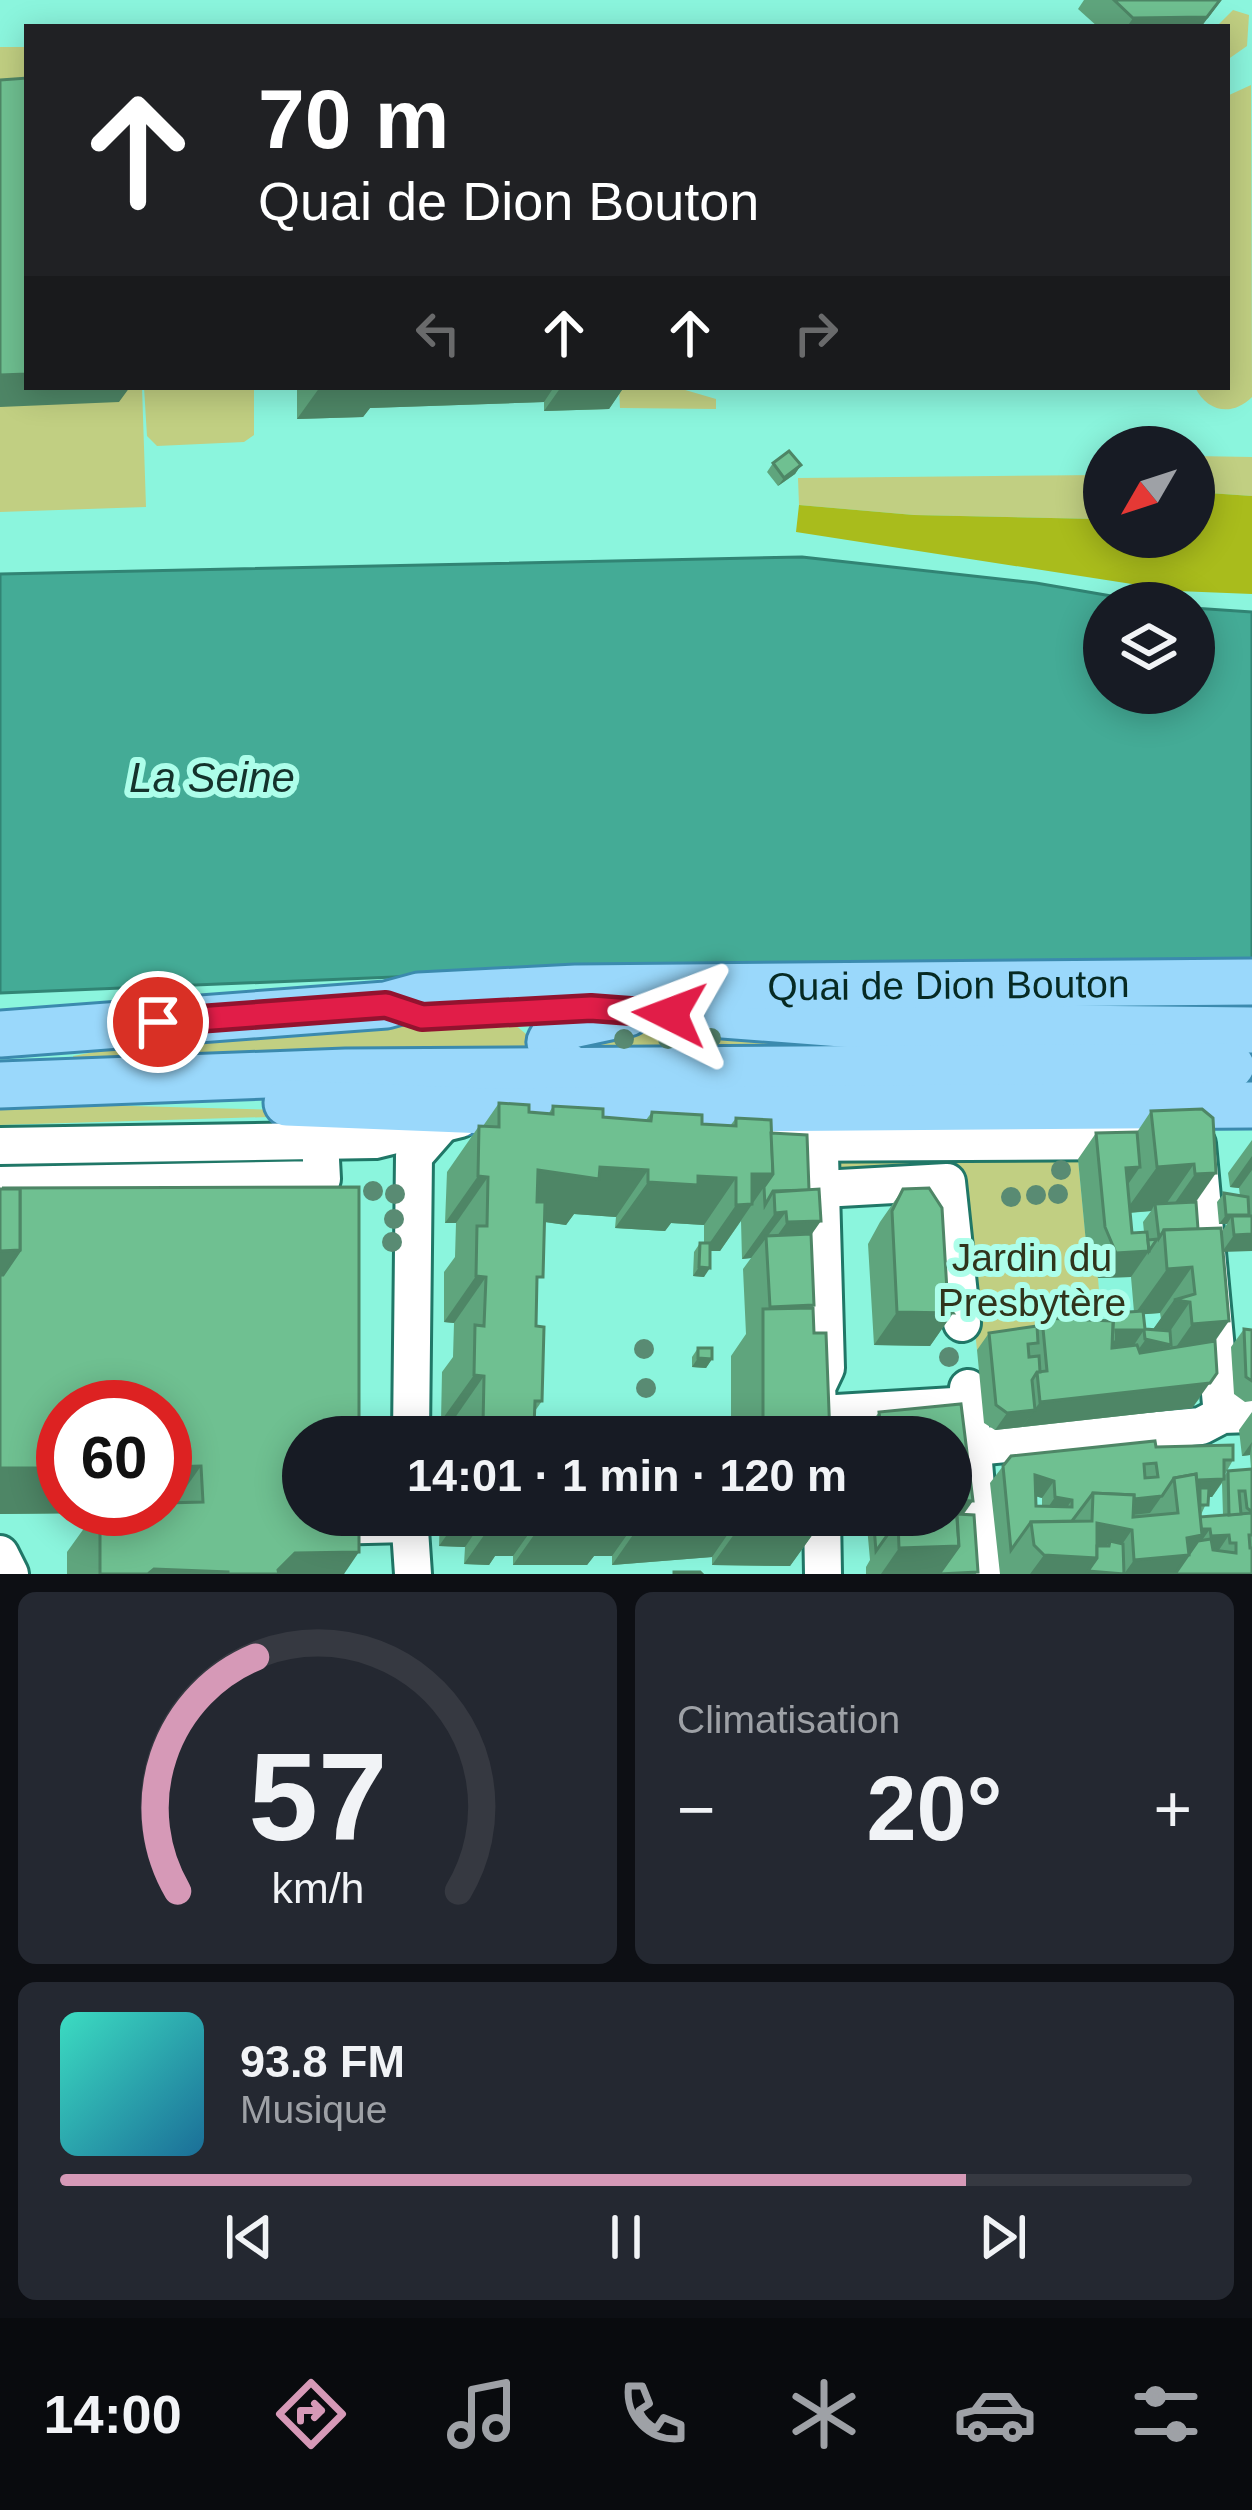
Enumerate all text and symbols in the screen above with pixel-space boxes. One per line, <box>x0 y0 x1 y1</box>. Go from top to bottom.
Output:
icon: ahead <box>60 72 216 228</box>
text: 70 m <box>258 72 449 166</box>
text: Quai de Dion Bouton <box>258 171 759 231</box>
icon: left <box>405 300 471 366</box>
icon: ahead <box>531 300 597 366</box>
icon: ahead <box>657 300 723 366</box>
icon: right <box>783 300 849 366</box>
north arrow <box>1083 426 1215 558</box>
map controls <box>1083 426 1215 714</box>
button: layers <box>1083 582 1215 714</box>
water label: La Seine <box>129 754 295 801</box>
position arrow <box>607 951 733 1077</box>
street label: Quai de Dion Bouton <box>767 962 1130 1008</box>
pin <box>107 971 209 1073</box>
icon: arrive <box>125 989 191 1055</box>
park label: Jardin du Presbytère <box>938 1236 1126 1324</box>
speed limit sign: 60 <box>36 1380 192 1536</box>
text: 14:01 · 1 min · 120 m <box>407 1450 847 1501</box>
text: Climatisation <box>677 1698 900 1741</box>
text: 57 <box>248 1727 387 1866</box>
text: 20° <box>866 1759 1003 1859</box>
text: − <box>677 1772 716 1846</box>
text: + <box>1153 1772 1192 1846</box>
text: km/h <box>271 1864 364 1912</box>
text: 93.8 FM <box>240 2036 405 2087</box>
text: Musique <box>240 2088 387 2131</box>
icon: previous <box>216 2204 282 2270</box>
icon: pause <box>593 2204 659 2270</box>
icon: next <box>970 2204 1036 2270</box>
icon: directions <box>269 2372 353 2456</box>
icon: music <box>440 2372 524 2456</box>
icon: phone <box>611 2372 695 2456</box>
icon: climate <box>782 2372 866 2456</box>
icon: car <box>953 2372 1037 2456</box>
icon: filters <box>1124 2372 1208 2456</box>
text: 14:00 <box>44 2384 182 2444</box>

